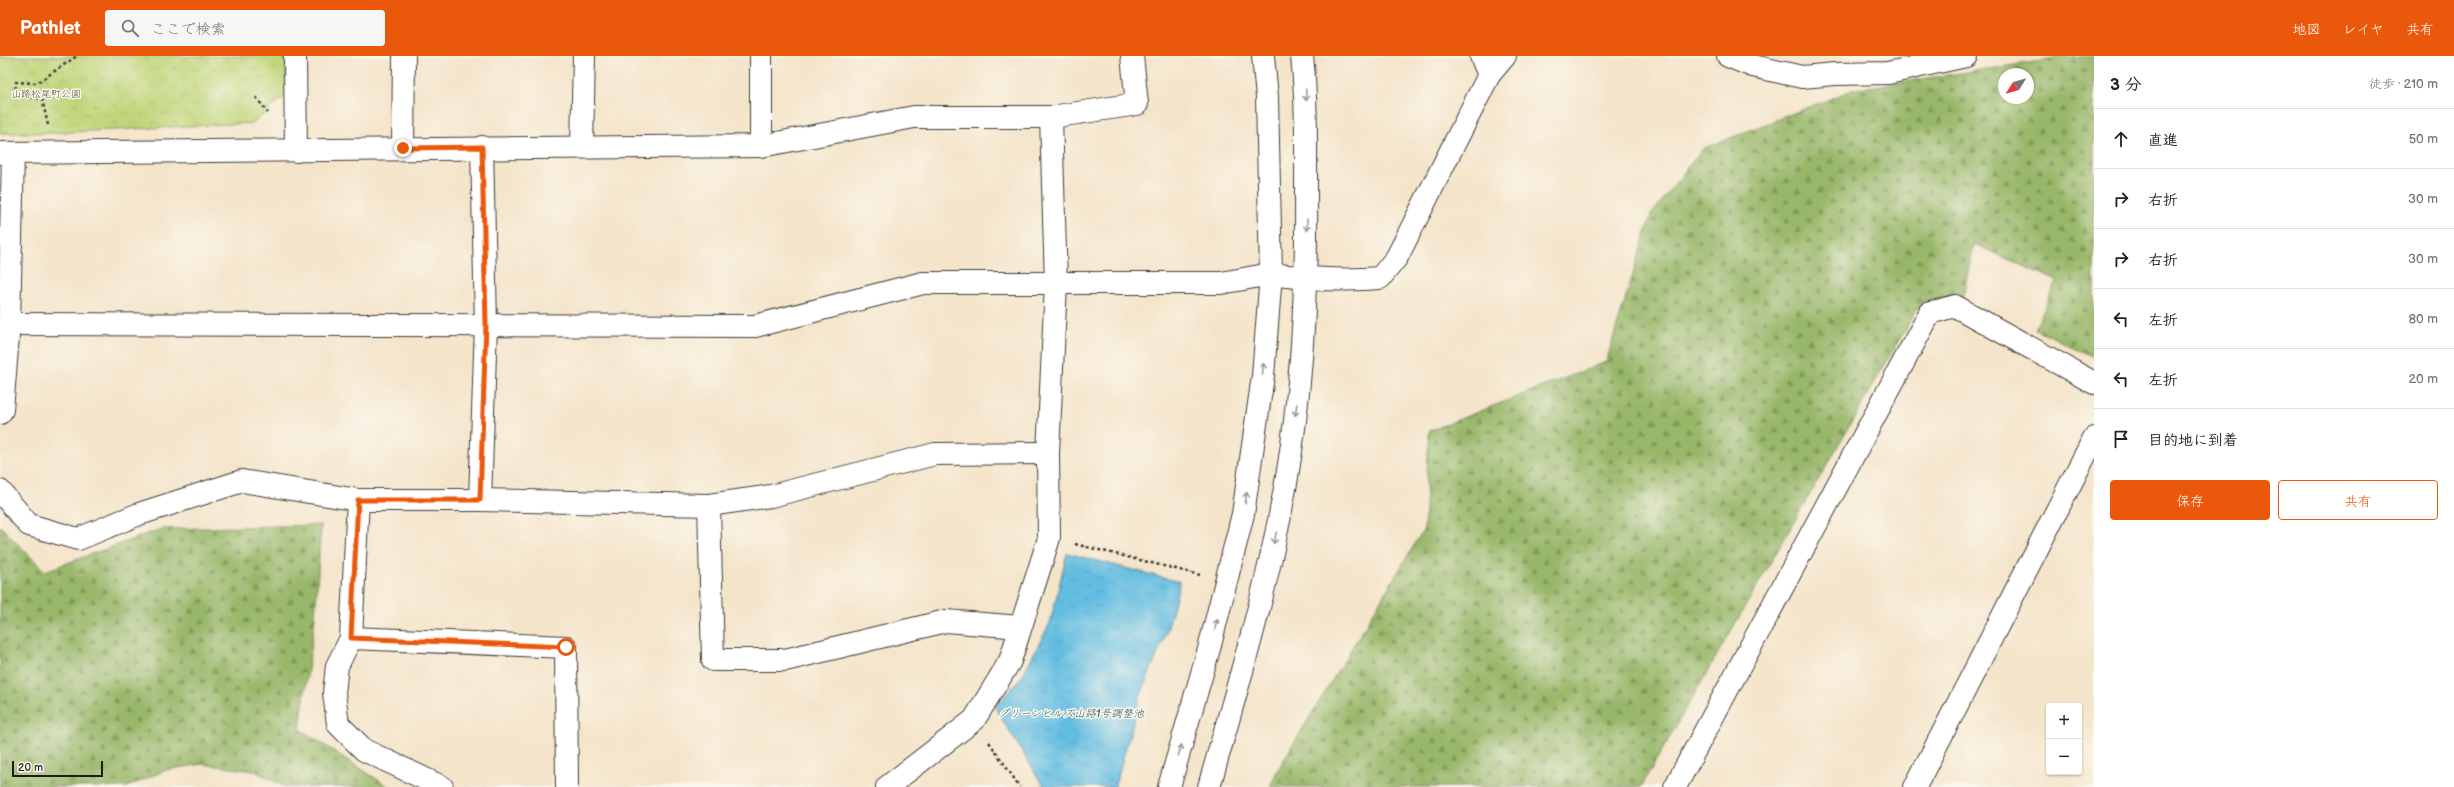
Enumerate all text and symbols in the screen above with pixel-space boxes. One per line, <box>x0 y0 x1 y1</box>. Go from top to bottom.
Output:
search box <box>105 10 385 46</box>
text: Pathlet <box>20 17 81 40</box>
icon: search <box>119 17 141 39</box>
text: ここで検索 <box>151 20 226 39</box>
text: 地図 <box>2293 21 2321 38</box>
text: レイヤ <box>2343 21 2384 38</box>
text: 共有 <box>2406 21 2434 38</box>
north arrow <box>1998 68 2034 104</box>
text: 3 分 <box>2110 75 2142 95</box>
text: 徒歩 · 210 m <box>2369 76 2438 92</box>
park label: 山路松尾町公園 <box>11 88 81 100</box>
one-way arrow <box>1302 88 1309 101</box>
icon: ahead <box>2110 128 2132 150</box>
text: 直進 <box>2148 131 2178 150</box>
text: 50 m <box>2409 131 2438 147</box>
route end <box>394 139 412 157</box>
icon: right <box>2110 188 2132 210</box>
text: 右折 <box>2148 191 2178 210</box>
text: 30 m <box>2408 191 2438 207</box>
one-way arrow <box>1303 218 1311 231</box>
icon: right <box>2110 248 2132 270</box>
text: 右折 <box>2148 251 2178 270</box>
text: 30 m <box>2408 251 2438 267</box>
icon: left <box>2110 308 2132 330</box>
text: 左折 <box>2148 311 2178 330</box>
text: 80 m <box>2409 311 2438 327</box>
one-way arrow <box>1260 363 1267 376</box>
icon: left <box>2110 368 2132 390</box>
text: 左折 <box>2148 371 2178 390</box>
text: 20 m <box>2408 371 2438 387</box>
one-way arrow <box>1292 403 1300 416</box>
icon: arrive <box>2110 428 2132 450</box>
text: 目的地に到着 <box>2148 431 2238 450</box>
button: 保存 <box>2110 480 2270 520</box>
button: 共有 <box>2278 480 2438 520</box>
one-way arrow <box>1242 492 1250 505</box>
one-way arrow <box>1270 532 1278 545</box>
one-way arrow <box>1212 618 1220 631</box>
route start <box>557 638 575 656</box>
map controls <box>2046 703 2082 775</box>
button: + <box>2046 703 2082 739</box>
water label: グリーンヒルズ山路1号調整池 <box>998 707 1145 720</box>
button: − <box>2046 739 2082 775</box>
one-way arrow <box>1177 743 1184 756</box>
scale bar <box>12 759 103 778</box>
text: 20 m <box>18 761 43 774</box>

